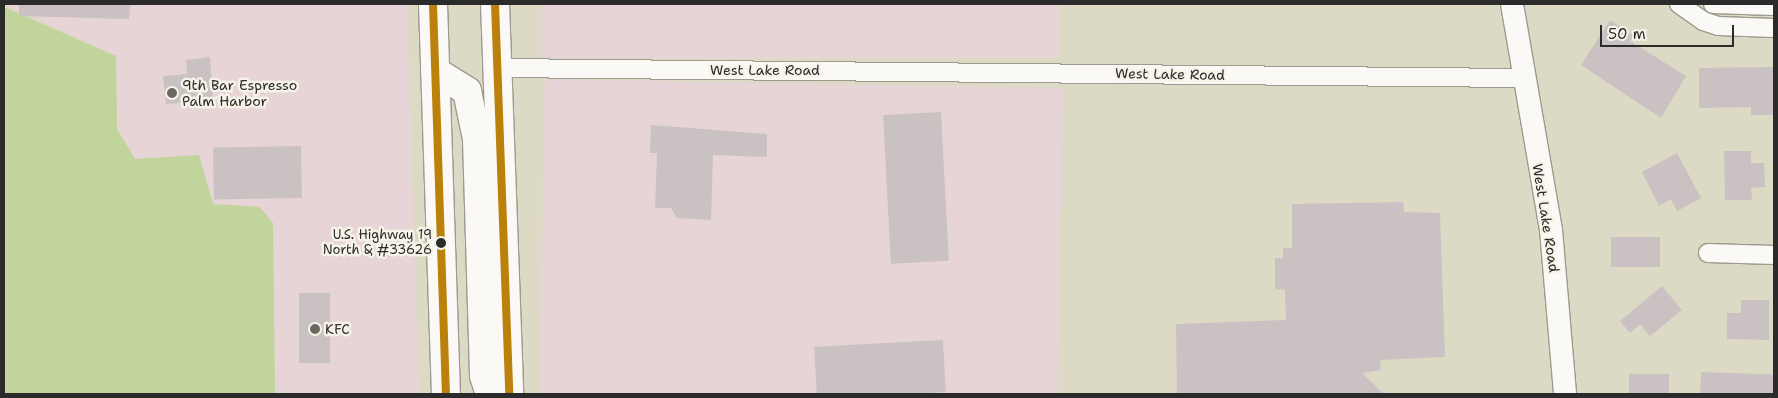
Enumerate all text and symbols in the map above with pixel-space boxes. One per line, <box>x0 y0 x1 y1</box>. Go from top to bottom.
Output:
scale bar <box>1603 15 1737 47</box>
text: 50 m <box>1608 24 1646 44</box>
street label: West Lake Road <box>710 62 820 78</box>
street label: West Lake Road <box>1115 65 1225 83</box>
place label: 9th Bar Espresso Palm Harbor <box>182 77 297 110</box>
marker: 9th Bar Espresso Palm Harbor <box>166 87 178 99</box>
street label: West Lake Road <box>1529 162 1563 274</box>
place label: U.S. Highway 19 North & #33626 <box>323 228 432 259</box>
marker: U.S. Highway 19 North & #33626 <box>436 238 446 248</box>
place label: KFC <box>325 321 350 337</box>
marker: KFC <box>309 323 321 335</box>

